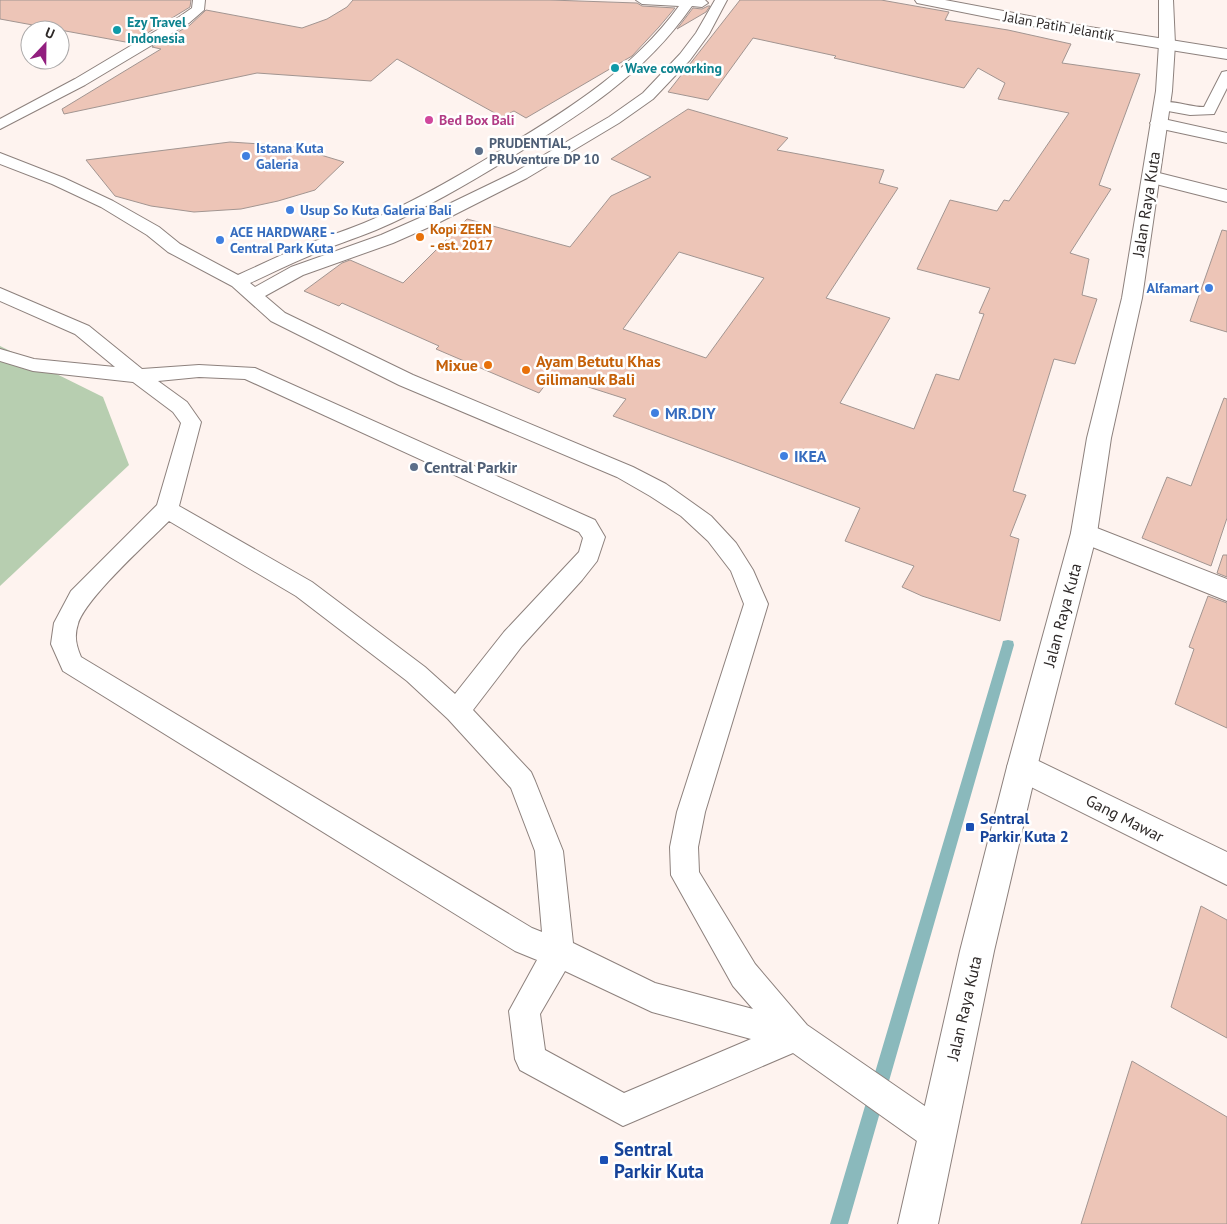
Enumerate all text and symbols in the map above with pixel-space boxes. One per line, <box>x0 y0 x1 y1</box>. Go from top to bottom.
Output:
street label: Jalan Patih Jelantik <box>1001 7 1116 45</box>
place label: Ezy Travel Indonesia <box>127 13 187 47</box>
north arrow <box>20 20 70 70</box>
text: U <box>42 23 57 43</box>
marker: Ezy Travel Indonesia <box>111 24 123 36</box>
place label: Wave coworking <box>625 59 722 77</box>
marker: Wave coworking <box>609 62 621 74</box>
place label: Bed Box Bali <box>439 111 515 129</box>
marker: Bed Box Bali <box>423 114 435 126</box>
place label: PRUDENTIAL, PRUventure DP 10 <box>489 134 600 168</box>
place label: Istana Kuta Galeria <box>256 139 324 173</box>
marker: PRUDENTIAL, PRUventure DP 10 <box>473 145 485 157</box>
marker: Istana Kuta Galeria <box>240 150 252 162</box>
street label: Jalan Raya Kuta <box>1128 150 1164 259</box>
place label: Usup So Kuta Galeria Bali <box>300 201 452 219</box>
marker: Usup So Kuta Galeria Bali <box>284 204 296 216</box>
place label: Kopi ZEEN - est. 2017 <box>430 220 493 254</box>
place label: ACE HARDWARE - Central Park Kuta <box>230 223 335 257</box>
marker: Kopi ZEEN - est. 2017 <box>414 231 426 243</box>
marker: ACE HARDWARE - Central Park Kuta <box>214 234 226 246</box>
place label: Alfamart <box>1147 279 1199 297</box>
marker: Alfamart <box>1203 282 1215 294</box>
place label: Ayam Betutu Khas Gilimanuk Bali <box>536 351 661 389</box>
place label: Mixue <box>436 355 478 375</box>
marker: Mixue <box>482 359 494 371</box>
marker: Ayam Betutu Khas Gilimanuk Bali <box>520 364 532 376</box>
place label: MR.DIY <box>665 403 716 423</box>
marker: MR.DIY <box>649 407 661 419</box>
place label: IKEA <box>794 446 827 466</box>
marker: IKEA <box>778 450 790 462</box>
place label: Central Parkir <box>424 457 518 477</box>
marker: Central Parkir <box>408 461 420 473</box>
street label: Jalan Raya Kuta <box>1038 561 1085 670</box>
street label: Gang Mawar <box>1083 790 1168 846</box>
place label: Sentral Parkir Kuta 2 <box>980 808 1069 846</box>
marker: Sentral Parkir Kuta 2 <box>964 821 976 833</box>
street label: Jalan Raya Kuta <box>942 954 986 1063</box>
place label: Sentral Parkir Kuta <box>614 1137 704 1183</box>
marker: Sentral Parkir Kuta <box>598 1154 610 1166</box>

